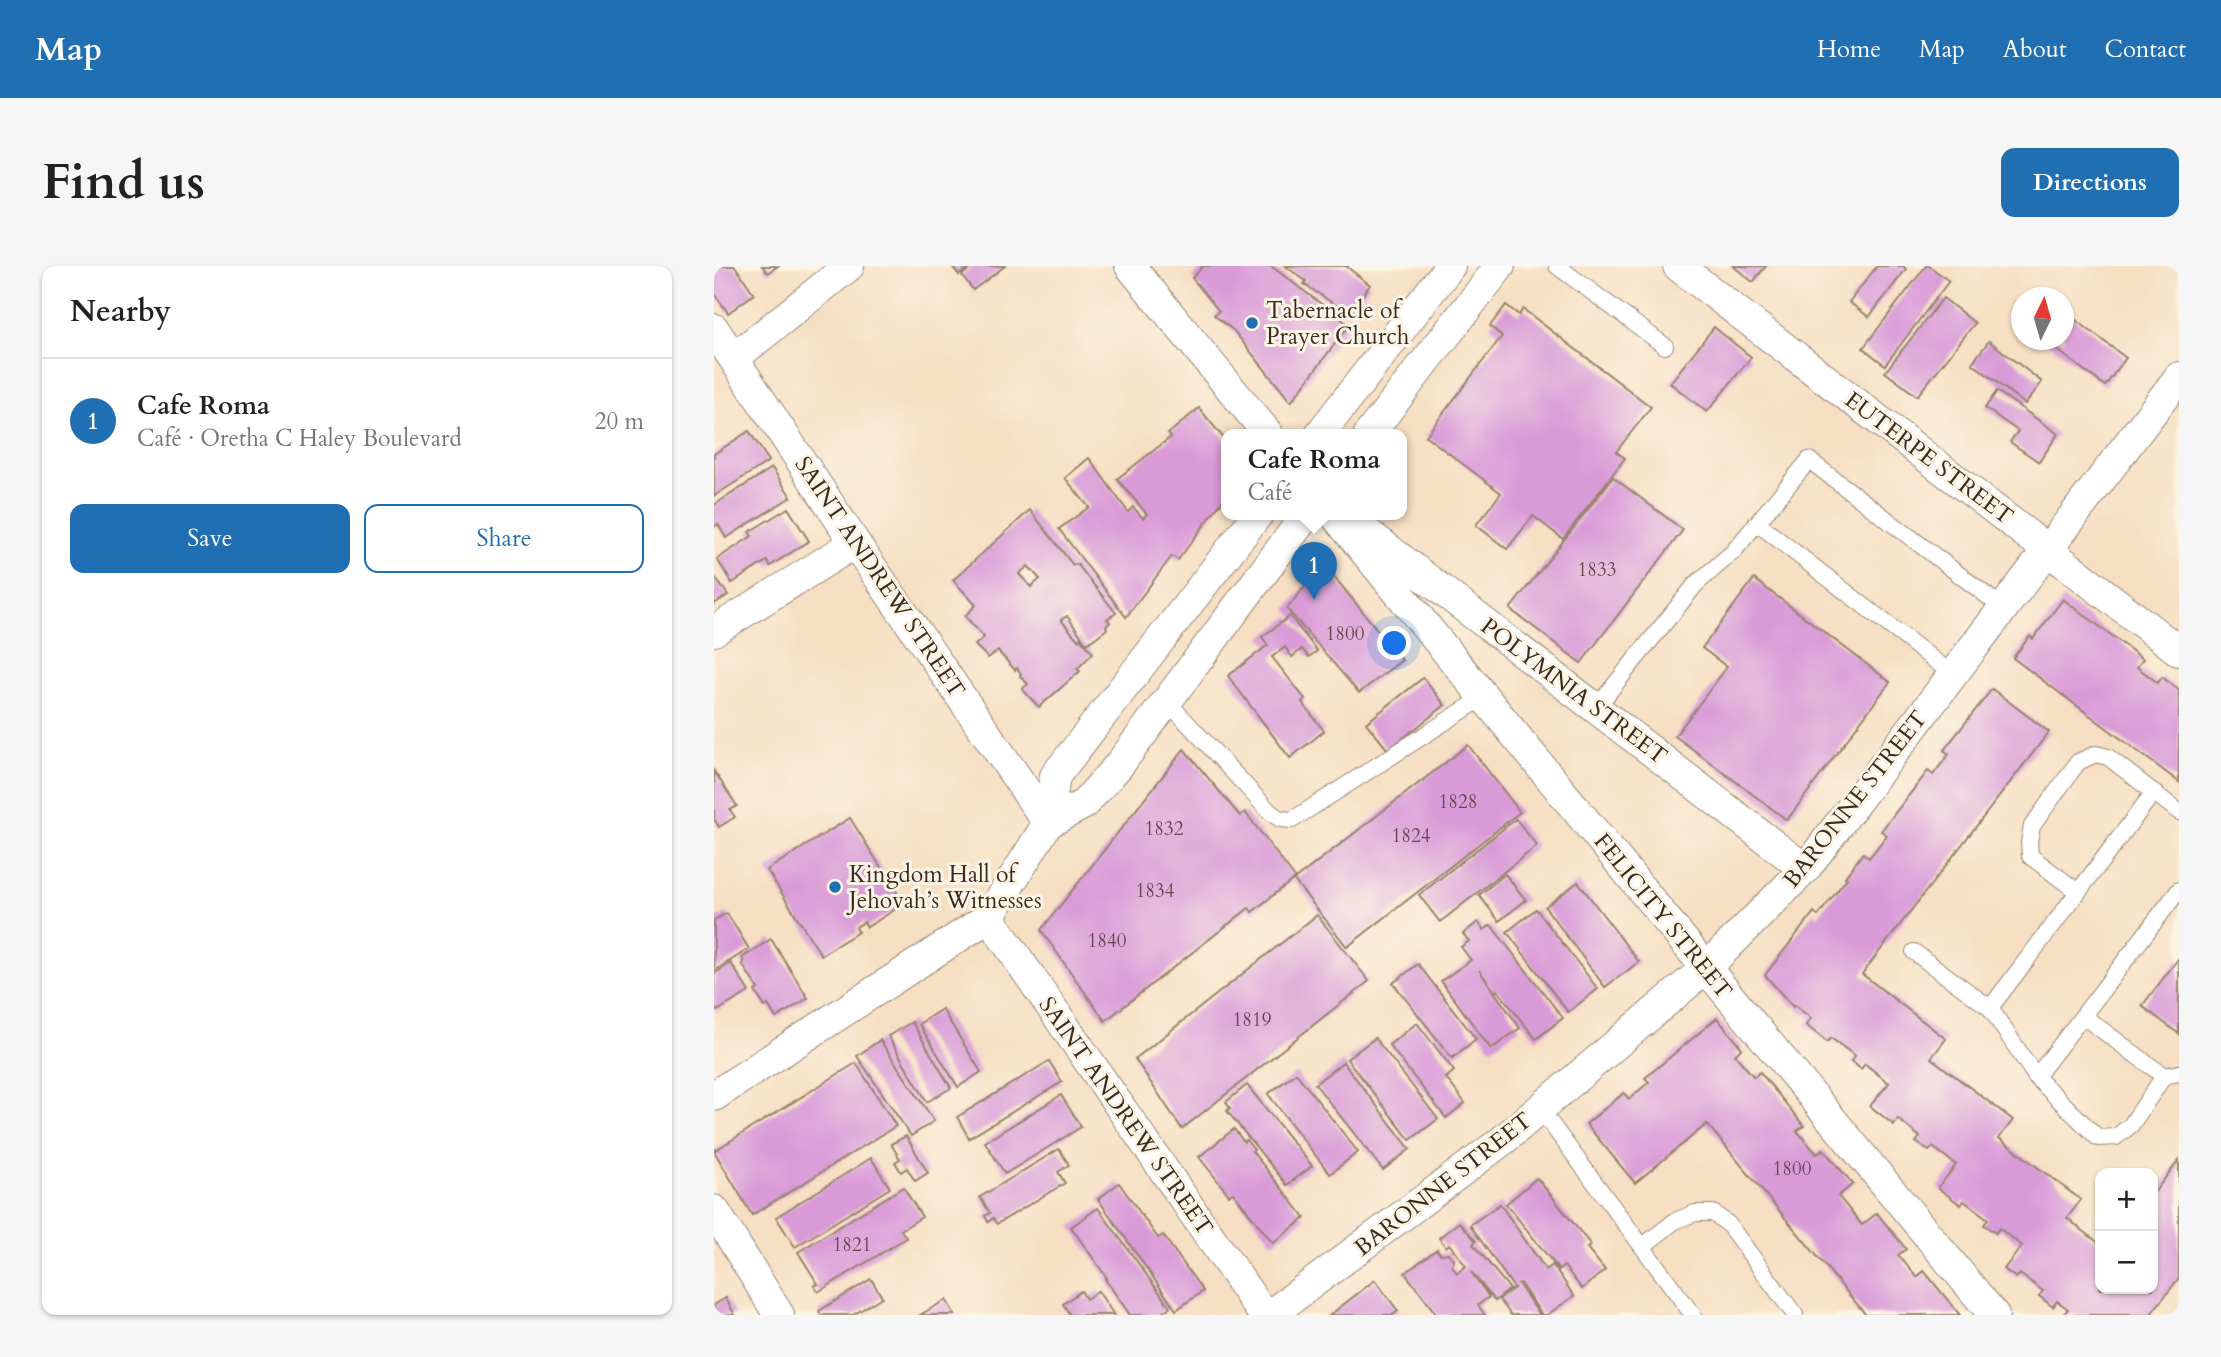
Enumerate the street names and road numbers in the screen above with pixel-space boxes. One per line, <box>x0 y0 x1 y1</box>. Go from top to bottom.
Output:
street label: EUTERPE STREET <box>1838 384 2020 532</box>
street label: SAINT ANDREW STREET <box>788 450 972 704</box>
street label: POLYMNIA STREET <box>1475 611 1674 771</box>
street label: BARONNE STREET <box>1776 704 1934 894</box>
street label: FELICITY STREET <box>1587 827 1739 1005</box>
street label: SAINT ANDREW STREET <box>1032 991 1220 1241</box>
street label: BARONNE STREET <box>1348 1105 1538 1263</box>

